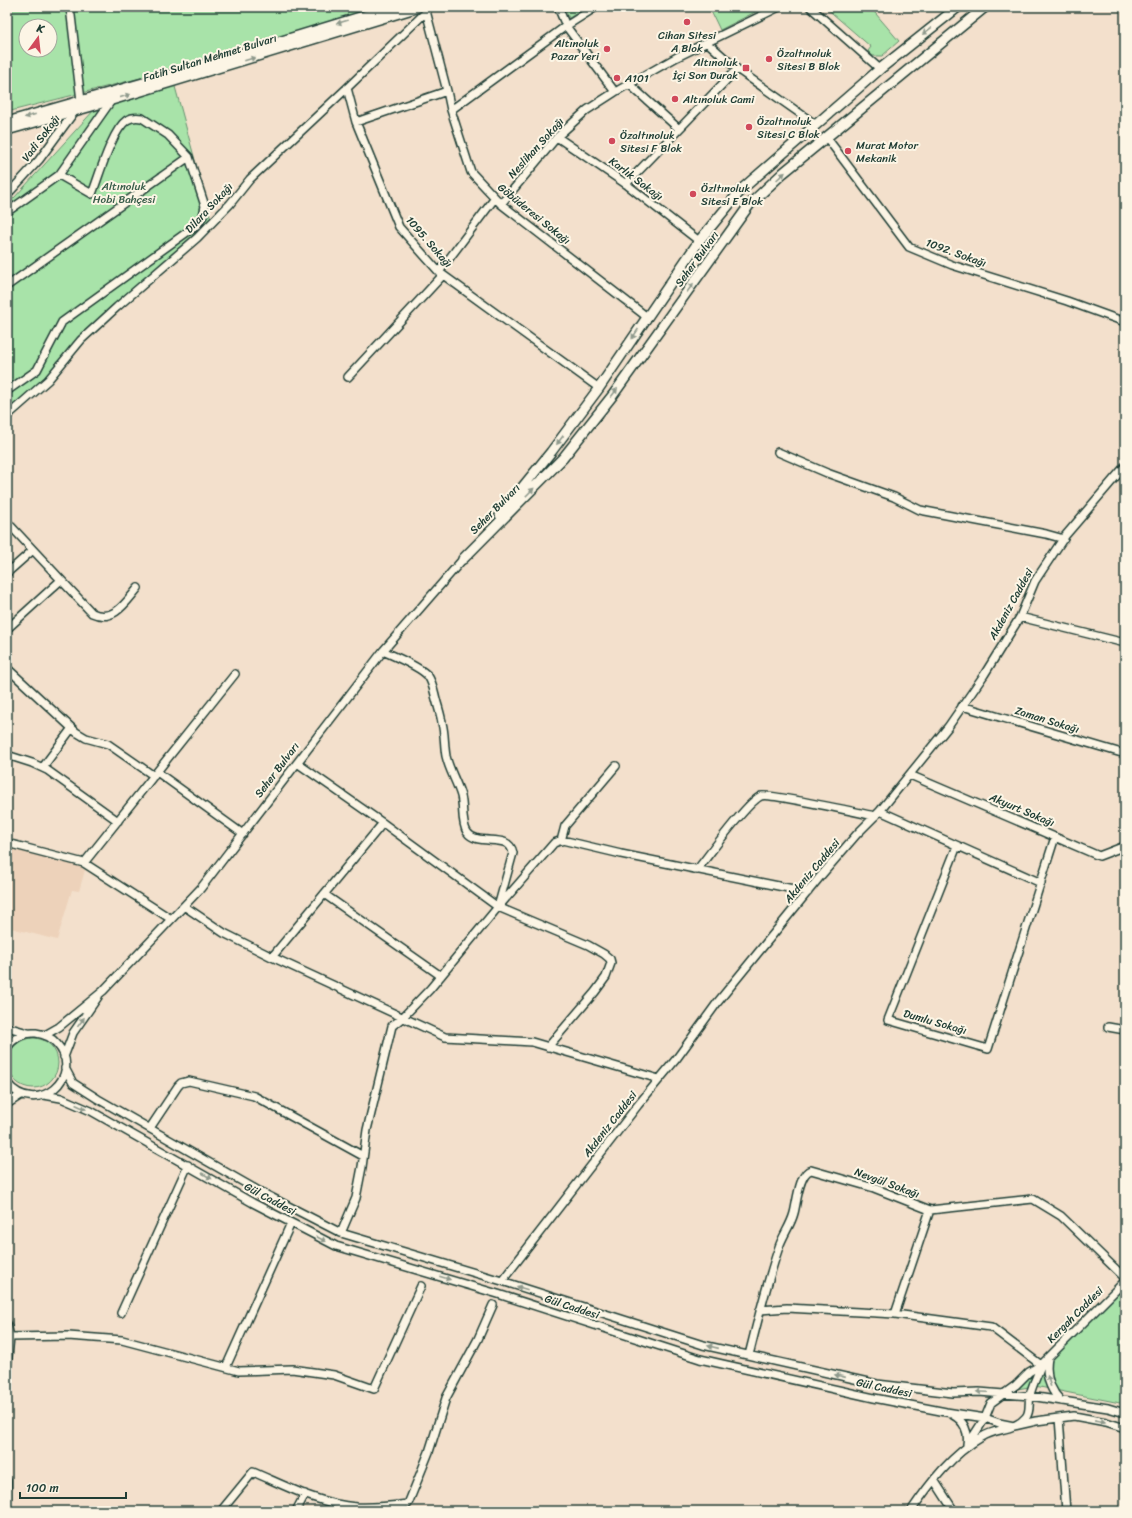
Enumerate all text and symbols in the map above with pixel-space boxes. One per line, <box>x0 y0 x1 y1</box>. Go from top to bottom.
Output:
marker: Cihan Sitesi A Blok <box>682 17 692 27</box>
north arrow <box>18 18 58 58</box>
text: K <box>34 19 47 39</box>
one-way arrow <box>336 19 348 25</box>
place label: Cihan Sitesi A Blok <box>658 26 717 58</box>
one-way arrow <box>922 27 933 36</box>
street label: Fatih Sultan Mehmet Bulvarı <box>141 29 279 87</box>
place label: Altınoluk Pazar Yeri <box>551 34 600 66</box>
marker: Altınoluk Pazar Yeri <box>602 44 612 54</box>
place label: Özaltınoluk Sitesi B Blok <box>777 44 840 76</box>
place label: Altınoluk İçi Son Durak <box>672 53 738 85</box>
marker: Özaltınoluk Sitesi B Blok <box>764 54 774 64</box>
one-way arrow <box>244 56 256 62</box>
marker: Altınoluk İçi Son Durak <box>741 63 751 73</box>
place label: A101 <box>624 69 649 88</box>
marker: A101 <box>612 73 622 83</box>
place label: Altınoluk Cami <box>682 90 755 109</box>
one-way arrow <box>120 93 132 99</box>
marker: Altınoluk Cami <box>670 94 680 104</box>
street label: Vadi Sokağı <box>17 110 65 166</box>
place label: Özaltınoluk Sitesi C Blok <box>757 112 820 144</box>
one-way arrow <box>23 113 35 119</box>
street label: Neslihan Sokağı <box>503 113 569 183</box>
marker: Özaltınoluk Sitesi C Blok <box>744 122 754 132</box>
place label: Özaltınoluk Sitesi F Blok <box>620 126 682 158</box>
marker: Özaltınoluk Sitesi F Blok <box>607 136 617 146</box>
place label: Murat Motor Mekanik <box>856 136 919 168</box>
marker: Murat Motor Mekanik <box>843 146 853 156</box>
street label: Karlık Sokağı <box>605 152 667 206</box>
one-way arrow <box>776 172 785 181</box>
park label: Altınoluk Hobi Bahçesi <box>93 177 156 209</box>
street label: Dilara Sokağı <box>180 178 238 238</box>
street label: Göbüderesi Sokağı <box>493 178 575 250</box>
place label: Özltınoluk Sitesi E Blok <box>701 179 763 211</box>
marker: Özltınoluk Sitesi E Blok <box>688 189 698 199</box>
street label: 1095. Sokağı <box>401 212 457 272</box>
street label: Seher Bulvarı <box>670 227 724 291</box>
street label: 1092. Sokağı <box>923 233 989 273</box>
one-way arrow <box>686 282 695 293</box>
one-way arrow <box>631 329 639 340</box>
one-way arrow <box>610 388 618 398</box>
one-way arrow <box>556 435 564 446</box>
street label: Seher Bulvarı <box>465 479 525 539</box>
one-way arrow <box>525 487 535 497</box>
street label: Akdeniz Caddesi <box>983 564 1039 644</box>
street label: Zaman Sokağı <box>1012 701 1082 739</box>
street label: Seher Bulvarı <box>250 738 304 802</box>
street label: Akyurt Sokağı <box>985 787 1058 832</box>
street label: Akdeniz Caddesi <box>779 834 845 908</box>
street label: Dumlu Sokağı <box>901 1004 969 1040</box>
one-way arrow <box>77 1017 85 1028</box>
street label: Akdeniz Caddesi <box>577 1086 642 1162</box>
one-way arrow <box>76 1104 87 1110</box>
street label: Nevgül Sokağı <box>852 1162 922 1204</box>
one-way arrow <box>201 1173 213 1180</box>
street label: Gül Caddesi <box>241 1177 300 1221</box>
one-way arrow <box>316 1235 327 1242</box>
one-way arrow <box>439 1275 451 1281</box>
street label: Kergah Caddesi <box>1042 1282 1108 1348</box>
one-way arrow <box>516 1284 528 1290</box>
street label: Gül Caddesi <box>542 1289 603 1325</box>
one-way arrow <box>707 1344 719 1350</box>
one-way arrow <box>834 1373 846 1379</box>
street label: Gül Caddesi <box>854 1373 915 1403</box>
one-way arrow <box>1046 1375 1052 1387</box>
one-way arrow <box>976 1389 988 1396</box>
one-way arrow <box>1094 1419 1106 1425</box>
scale bar <box>20 1474 126 1500</box>
text: 100 m <box>26 1477 59 1499</box>

